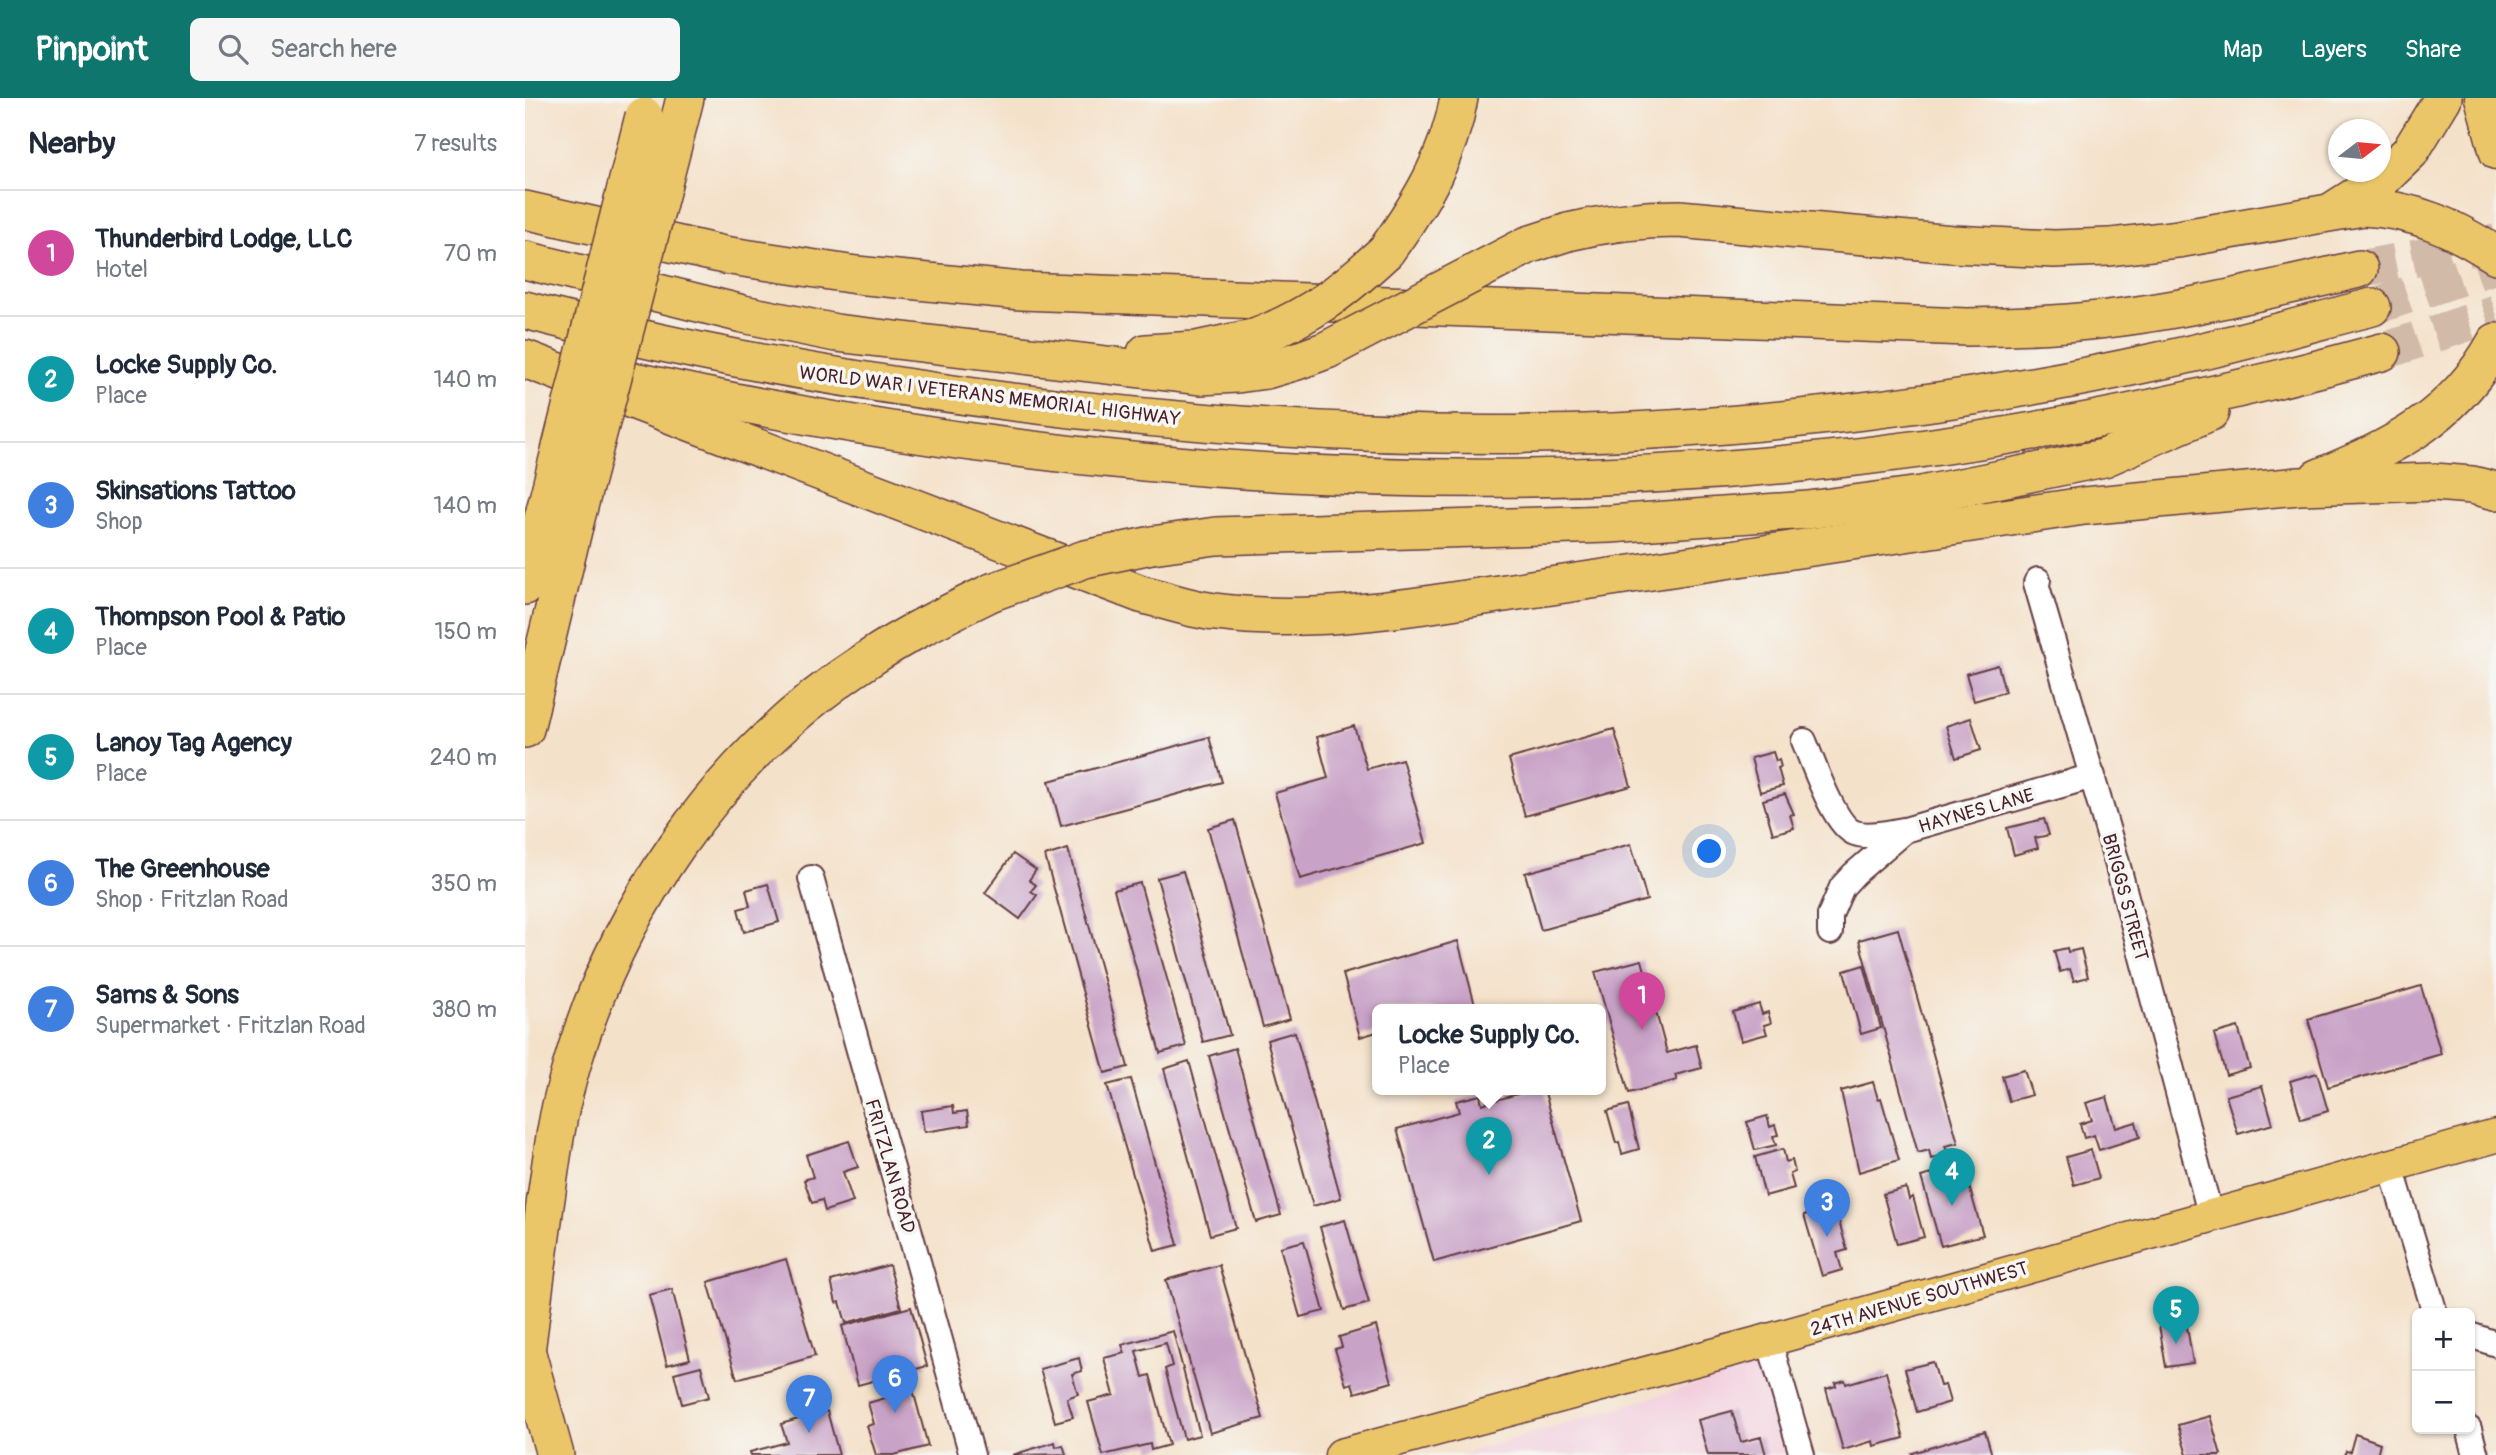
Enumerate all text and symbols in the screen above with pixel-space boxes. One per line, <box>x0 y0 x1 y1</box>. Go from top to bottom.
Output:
search box <box>190 18 680 81</box>
text: Pinpoint <box>35 29 148 70</box>
icon: search <box>214 30 252 68</box>
text: Search here <box>270 33 397 65</box>
text: Map <box>2223 35 2263 64</box>
text: Layers <box>2301 35 2367 64</box>
text: Share <box>2405 35 2461 64</box>
north arrow <box>2328 119 2391 182</box>
text: Nearby <box>28 125 115 162</box>
text: 7 results <box>414 129 497 158</box>
text: Thunderbird Lodge, LLC <box>95 223 352 255</box>
text: 1 <box>47 239 56 268</box>
text: 70 m <box>444 239 497 268</box>
text: Hotel <box>95 255 148 284</box>
text: Locke Supply Co. <box>95 349 278 381</box>
street label: WORLD WAR I VETERANS MEMORIAL HIGHWAY <box>798 361 1182 431</box>
text: 2 <box>45 365 57 394</box>
text: 140 m <box>434 365 497 394</box>
text: Place <box>95 381 147 410</box>
text: Skinsations Tattoo <box>95 475 296 507</box>
text: 3 <box>45 491 57 520</box>
text: 140 m <box>434 491 497 520</box>
text: Shop <box>95 507 143 536</box>
text: Thompson Pool & Patio <box>95 601 346 633</box>
text: 4 <box>44 617 58 646</box>
text: 150 m <box>434 617 497 646</box>
text: Place <box>95 633 147 662</box>
text: Lanoy Tag Agency <box>95 727 292 759</box>
text: 5 <box>45 743 57 772</box>
text: 240 m <box>430 743 497 772</box>
text: Place <box>95 759 147 788</box>
street label: HAYNES LANE <box>1916 783 2037 839</box>
street label: BRIGGS STREET <box>2097 831 2154 963</box>
your location <box>1692 834 1726 868</box>
text: The Greenhouse <box>95 853 270 885</box>
text: 6 <box>44 869 58 898</box>
text: 350 m <box>431 869 497 898</box>
text: Shop · Fritzlan Road <box>95 885 289 914</box>
pin: 1 <box>1619 972 1665 1030</box>
text: Sams & Sons <box>95 979 239 1011</box>
text: 7 <box>45 995 57 1024</box>
text: 380 m <box>431 995 497 1024</box>
popup <box>1372 1004 1606 1095</box>
text: Supermarket · Fritzlan Road <box>95 1011 366 1040</box>
text: Locke Supply Co. <box>1398 1019 1580 1051</box>
text: Place <box>1398 1051 1450 1080</box>
street label: FRITZLAN ROAD <box>859 1096 921 1236</box>
pin: 2 <box>1466 1117 1512 1175</box>
pin: 4 <box>1929 1148 1975 1206</box>
pin: 3 <box>1804 1179 1850 1237</box>
street label: 24TH AVENUE SOUTHWEST <box>1808 1256 2031 1342</box>
pin: 5 <box>2153 1286 2199 1344</box>
map controls <box>2412 1308 2475 1434</box>
button: + <box>2412 1308 2475 1371</box>
pin: 6 <box>872 1355 918 1413</box>
button: − <box>2412 1371 2475 1434</box>
pin: 7 <box>786 1375 832 1433</box>

